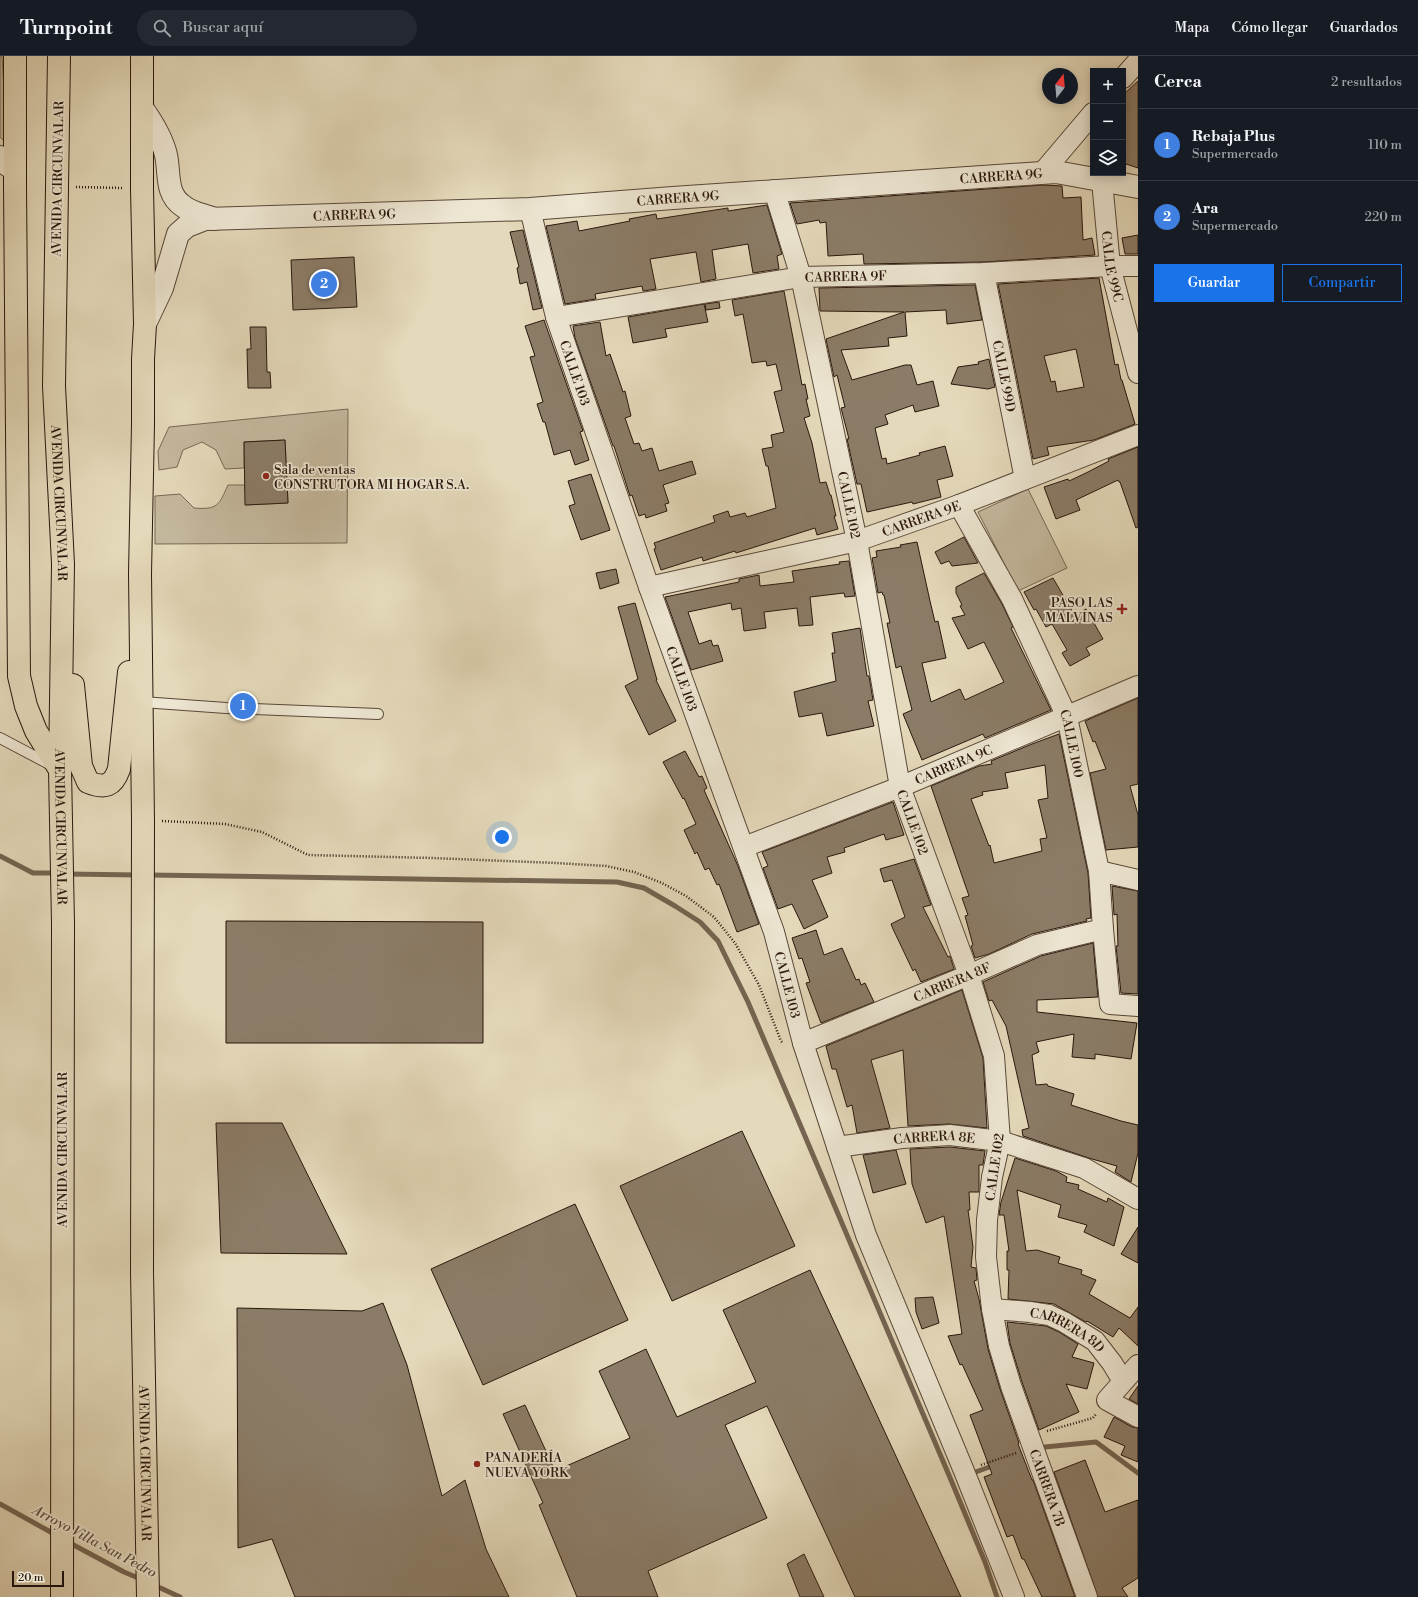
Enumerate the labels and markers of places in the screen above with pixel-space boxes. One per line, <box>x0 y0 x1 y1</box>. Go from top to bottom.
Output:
pin: 2 <box>311 269 337 299</box>
place label: Sala de ventas CONSTRUTORA MI HOGAR S.A. <box>274 462 469 493</box>
marker: Sala de ventas CONSTRUTORA MI HOGAR S.A. <box>261 471 271 481</box>
place label: PASO LAS MALVINAS <box>1045 595 1113 626</box>
marker: PASO LAS MALVINAS <box>1116 603 1128 615</box>
pin: 1 <box>230 691 256 721</box>
place label: PANADERÍA NUEVA YORK <box>485 1449 570 1481</box>
marker: PANADERÍA NUEVA YORK <box>472 1459 482 1469</box>

